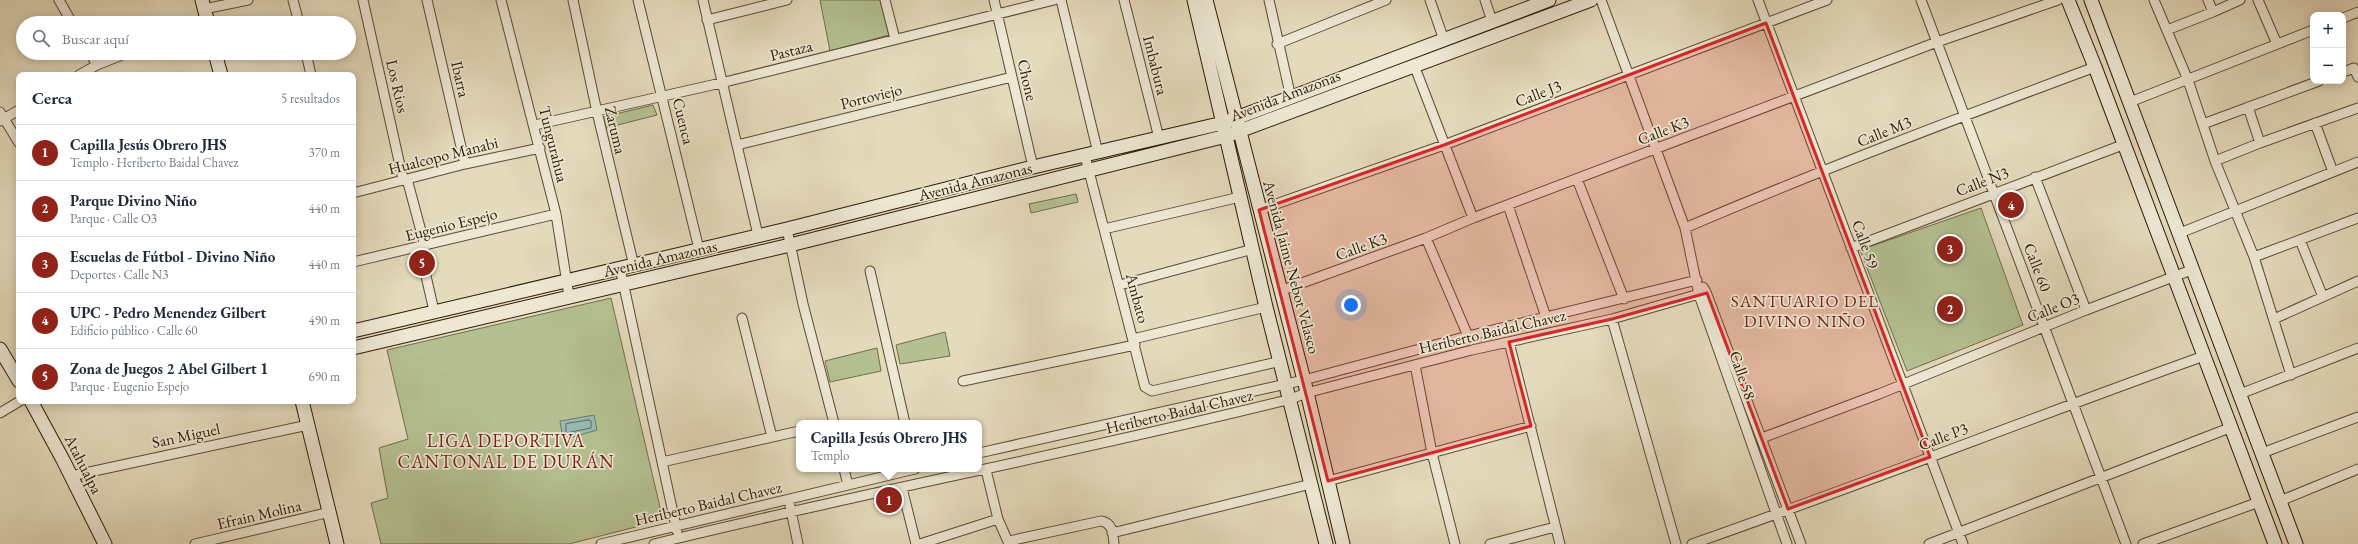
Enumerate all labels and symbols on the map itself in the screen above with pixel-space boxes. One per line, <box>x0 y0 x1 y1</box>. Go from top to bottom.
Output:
street label: Imbabura <box>1138 33 1173 98</box>
street label: Pastaza <box>768 35 815 66</box>
street label: Los Rios <box>381 57 414 115</box>
street label: Chone <box>1013 57 1042 103</box>
street label: Ibarra <box>446 59 475 100</box>
street label: Avenida Amazonas <box>1226 65 1343 126</box>
street label: Calle J3 <box>1512 75 1565 112</box>
street label: Portoviejo <box>838 79 904 114</box>
street label: Cuenca <box>668 96 700 147</box>
street label: Tungurahua <box>534 104 573 185</box>
street label: Zaruma <box>600 104 631 157</box>
street label: Calle K3 <box>1634 111 1692 150</box>
street label: Calle M3 <box>1854 111 1915 152</box>
street label: Hualcopo Manabi <box>386 132 500 179</box>
street label: Avenida Amazonas <box>915 157 1034 206</box>
street label: Calle N3 <box>1953 162 2012 201</box>
street label: Avenida Jaime Nebot Velasco <box>1258 177 1325 356</box>
pin: 4 <box>1998 190 2024 220</box>
street label: Eugenio Espejo <box>403 203 500 246</box>
street label: Calle 59 <box>1847 217 1884 272</box>
street label: Calle K3 <box>1332 227 1390 265</box>
pin: 3 <box>1937 234 1963 264</box>
street label: Avenida Amazonas <box>600 235 719 282</box>
street label: Calle 60 <box>2019 240 2056 295</box>
pin: 5 <box>409 248 435 278</box>
street label: Ambato <box>1121 270 1154 325</box>
street label: Calle O3 <box>2024 287 2083 327</box>
district label: SANTUARIO DEL DIVINO NIÑO <box>1731 290 1879 332</box>
pin: 2 <box>1937 294 1963 324</box>
your location <box>1341 295 1361 315</box>
street label: Heriberto Baidal Chavez <box>1417 304 1568 359</box>
street label: Calle 58 <box>1724 348 1761 403</box>
street label: Heriberto Baidal Chavez <box>1104 384 1255 439</box>
street label: Calle P3 <box>1915 417 1971 455</box>
street label: San Miguel <box>150 418 222 453</box>
district label: LIGA DEPORTIVA CANTONAL DE DURÁN <box>397 429 615 473</box>
street label: Atahualpa <box>59 430 108 498</box>
street label: Heriberto Baidal Chavez <box>633 476 784 531</box>
pin: 1 <box>876 485 902 515</box>
street label: Efrain Molina <box>215 494 304 534</box>

